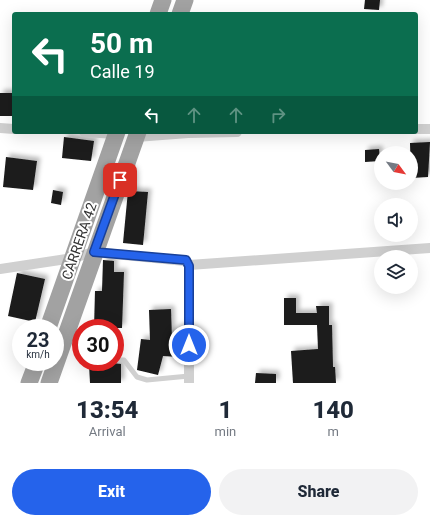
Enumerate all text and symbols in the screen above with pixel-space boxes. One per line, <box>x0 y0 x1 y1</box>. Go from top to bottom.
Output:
text: 50 m <box>90 27 153 60</box>
icon: left <box>24 28 76 80</box>
text: Calle 19 <box>90 61 155 82</box>
icon: left <box>141 104 163 126</box>
icon: ahead <box>183 104 205 126</box>
icon: ahead <box>225 104 247 126</box>
icon: right <box>267 104 289 126</box>
north arrow <box>374 146 418 190</box>
map controls <box>374 146 418 294</box>
pin <box>103 163 137 197</box>
icon: arrive <box>109 169 131 191</box>
button: sound <box>374 198 418 242</box>
street label: CARRERA 42 <box>58 200 100 282</box>
button: layers <box>374 250 418 294</box>
speed limit sign: 30 <box>72 319 124 371</box>
position arrow <box>168 324 210 366</box>
text: 23 <box>27 328 49 352</box>
text: km/h <box>26 349 50 360</box>
text: 13:54 <box>76 396 138 424</box>
text: 1 <box>218 396 232 424</box>
text: 140 <box>312 396 354 424</box>
text: Arrival <box>89 424 126 439</box>
text: min <box>215 424 236 439</box>
text: m <box>327 424 339 439</box>
button: Exit <box>12 469 211 515</box>
button: Share <box>219 469 418 515</box>

